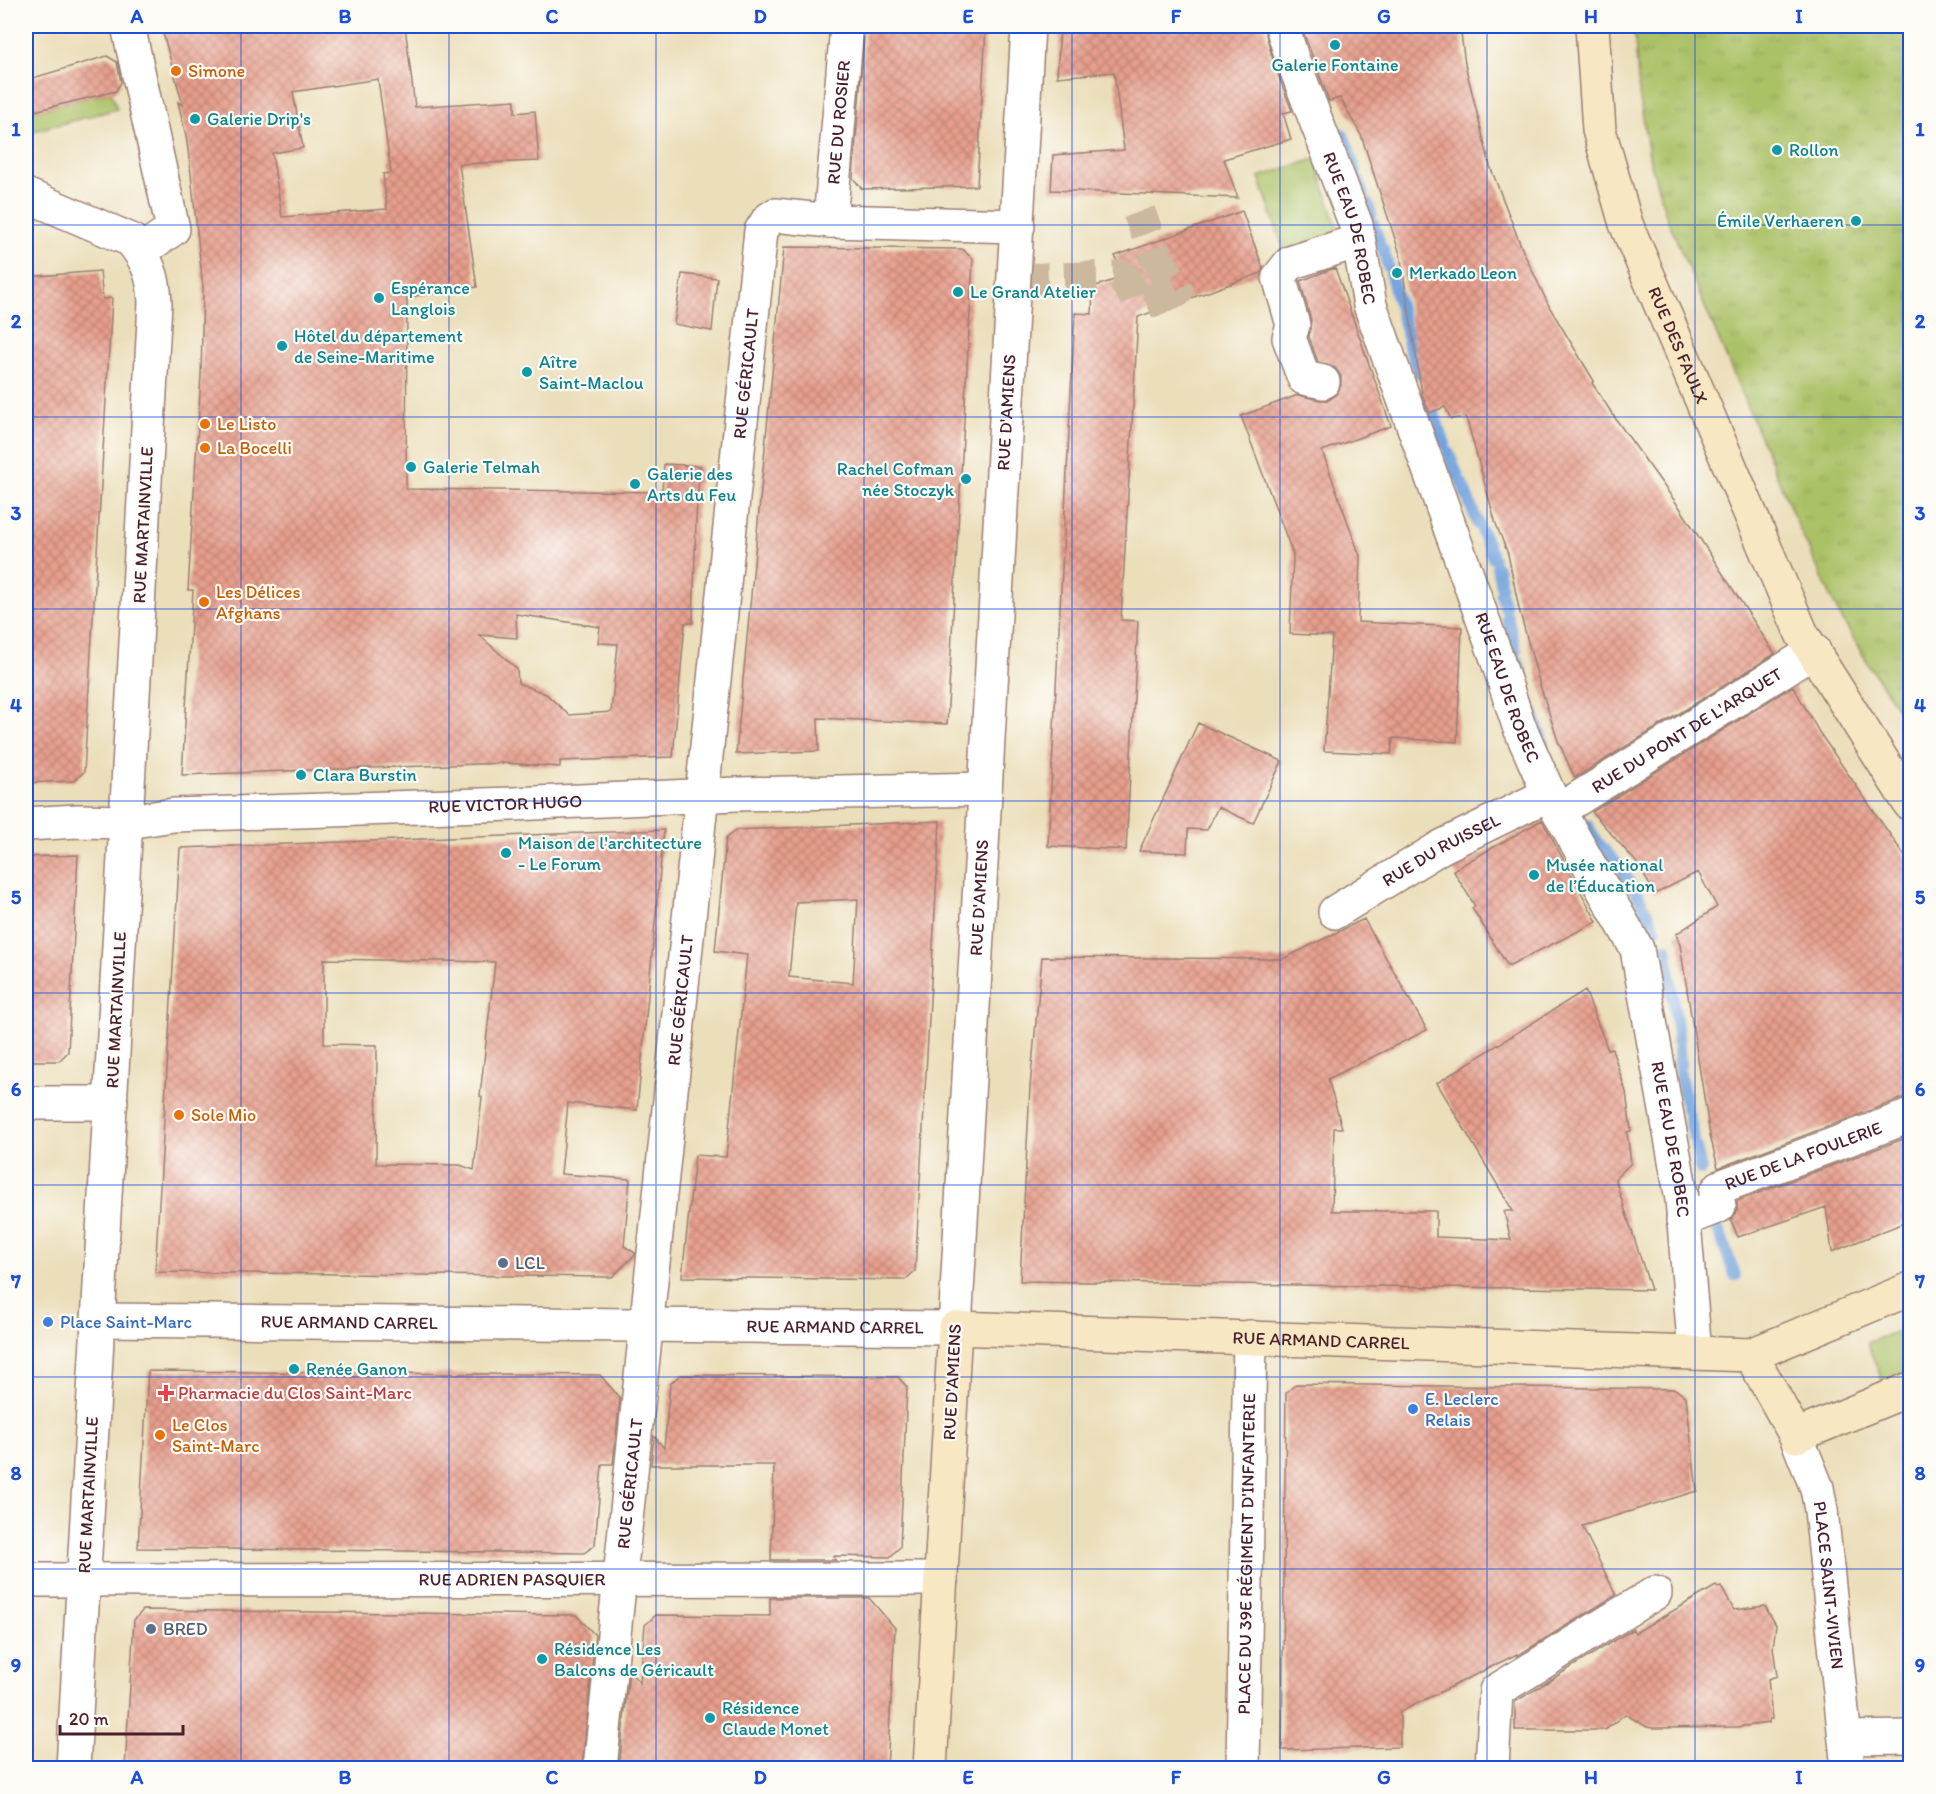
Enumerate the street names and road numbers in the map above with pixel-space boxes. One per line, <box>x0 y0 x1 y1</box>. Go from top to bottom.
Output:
street label: RUE DU ROSIER <box>822 59 855 185</box>
street label: RUE EAU DE ROBEC <box>1318 149 1381 306</box>
street label: RUE DES FAULX <box>1643 283 1713 408</box>
street label: RUE GÉRICAULT <box>728 307 764 440</box>
street label: RUE D'AMIENS <box>992 354 1021 471</box>
street label: RUE MARTAINVILLE <box>128 446 158 604</box>
street label: RUE EAU DE ROBEC <box>1470 609 1545 766</box>
street label: RUE DU PONT DE L'ARQUET <box>1587 663 1786 798</box>
street label: RUE VICTOR HUGO <box>428 790 583 818</box>
street label: RUE DU RUISSEL <box>1378 809 1504 891</box>
street label: RUE D'AMIENS <box>965 839 993 956</box>
street label: RUE MARTAINVILLE <box>101 931 131 1089</box>
street label: RUE GÉRICAULT <box>663 934 698 1067</box>
street label: RUE EAU DE ROBEC <box>1646 1059 1695 1218</box>
street label: RUE DE LA FOULERIE <box>1722 1117 1885 1195</box>
street label: RUE ARMAND CARREL <box>260 1311 438 1334</box>
street label: RUE ARMAND CARREL <box>746 1315 924 1339</box>
street label: RUE D'AMIENS <box>938 1323 966 1441</box>
street label: RUE ARMAND CARREL <box>1232 1326 1410 1354</box>
street label: PLACE DU 39E RÉGIMENT D'INFANTERIE <box>1233 1393 1260 1715</box>
street label: RUE MARTAINVILLE <box>73 1416 103 1574</box>
street label: RUE GÉRICAULT <box>612 1417 648 1550</box>
street label: PLACE SAINT-VIVIEN <box>1809 1499 1849 1670</box>
street label: RUE ADRIEN PASQUIER <box>419 1568 605 1591</box>

